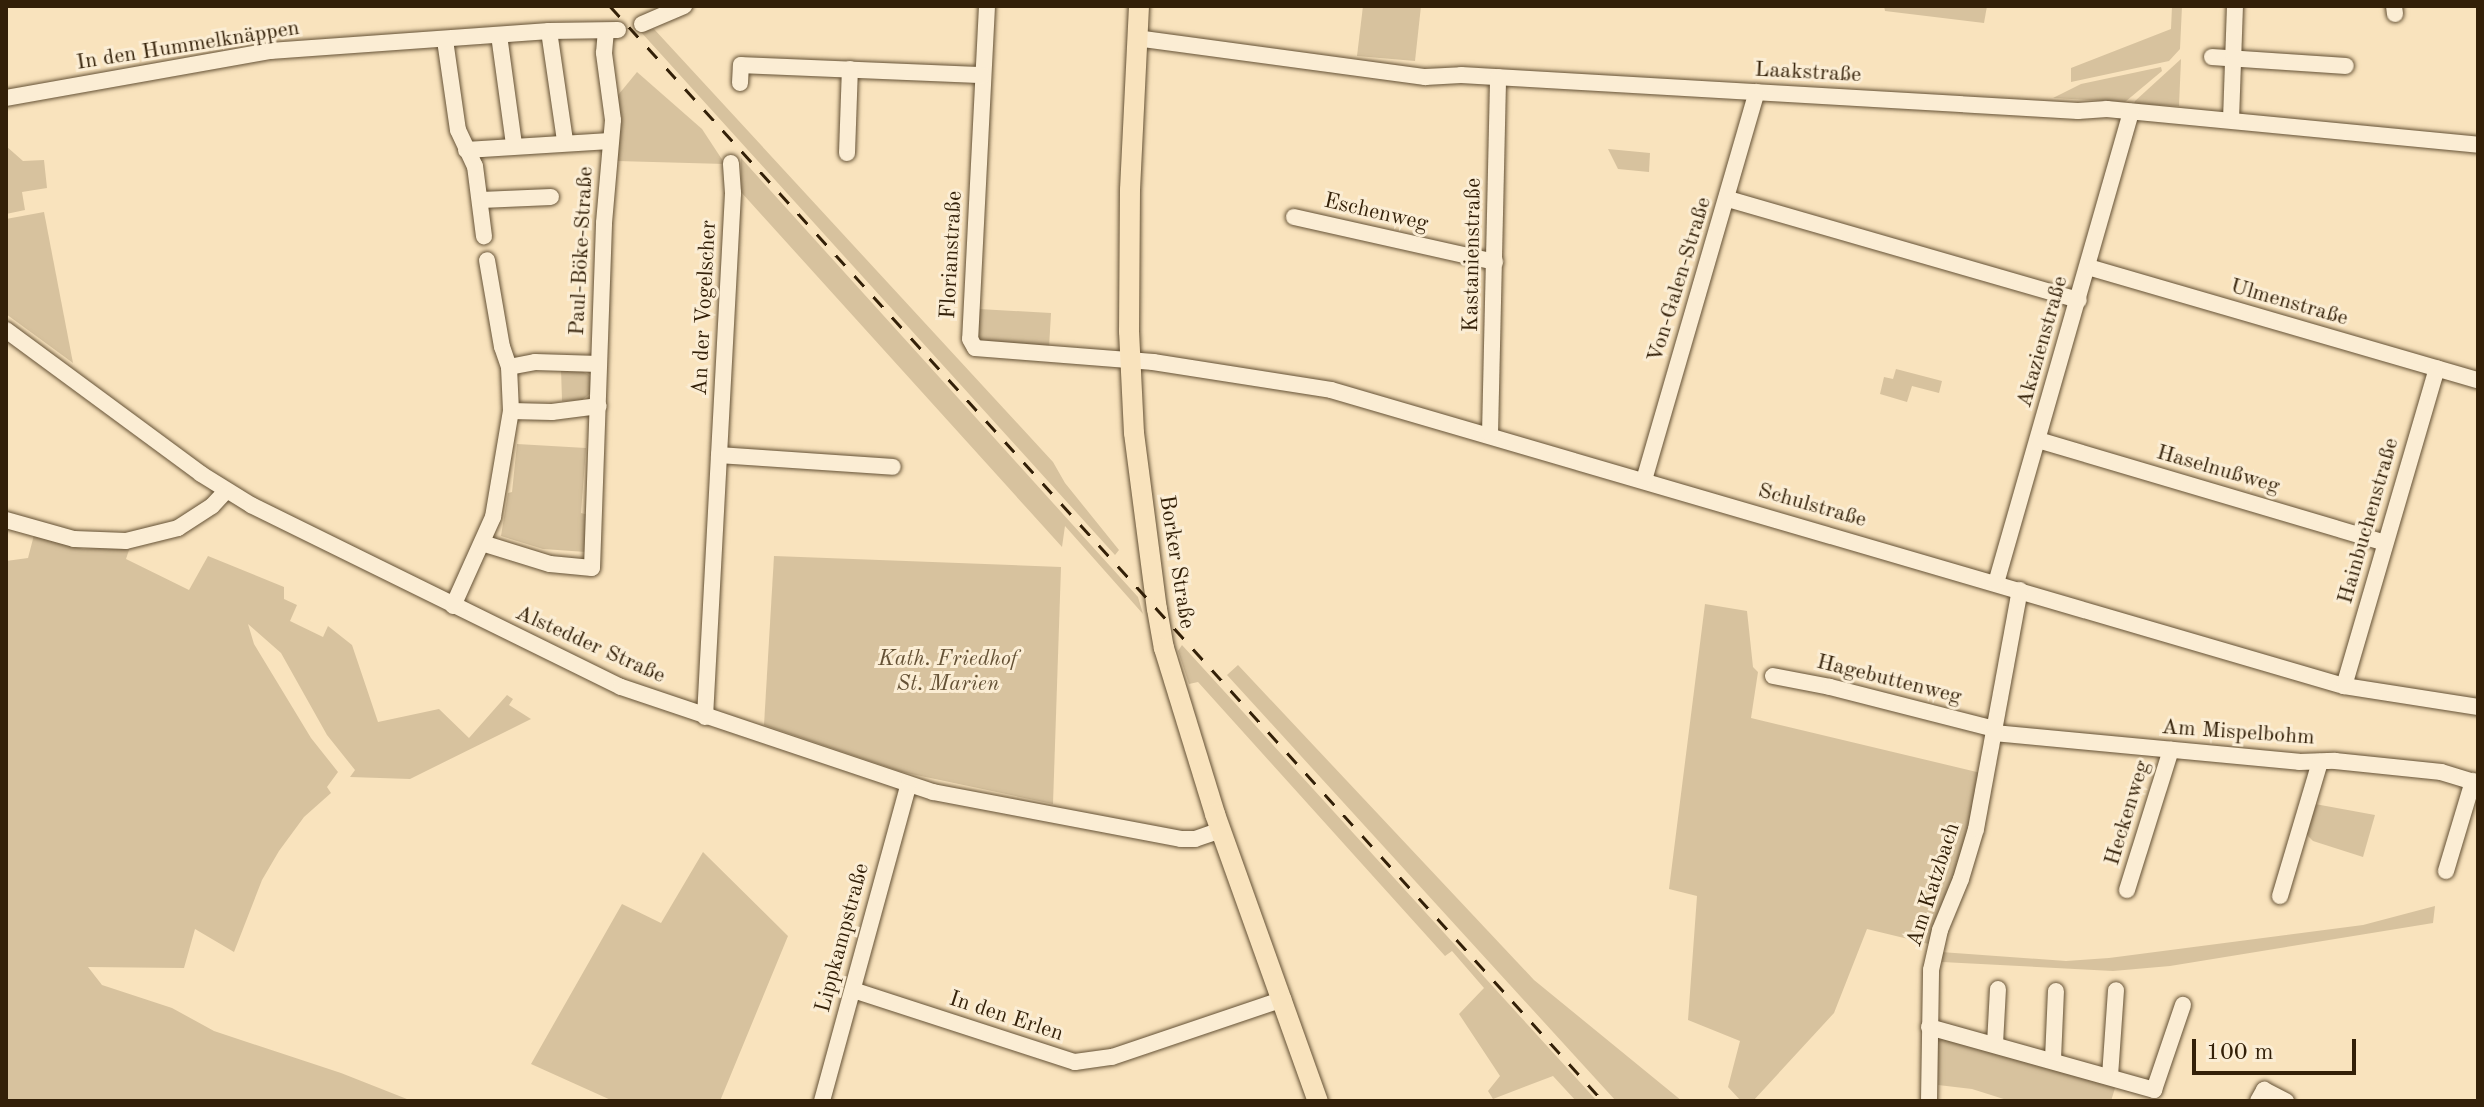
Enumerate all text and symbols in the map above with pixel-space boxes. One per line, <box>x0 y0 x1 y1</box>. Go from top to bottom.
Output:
street label: In den Hummelknäppen <box>75 15 301 77</box>
street label: Laakstraße <box>1754 57 1862 89</box>
street label: Paul-Böke-Straße <box>564 166 600 336</box>
street label: Kastanienstraße <box>1458 178 1488 332</box>
street label: Eschenweg <box>1321 188 1431 238</box>
street label: Florianstraße <box>935 190 969 320</box>
street label: Von-Galen-Straße <box>1642 194 1718 366</box>
street label: An der Vogelscher <box>687 220 723 396</box>
street label: Akazienstraße <box>2012 273 2074 411</box>
street label: Ulmenstraße <box>2227 274 2351 332</box>
street label: Hainbuchenstraße <box>2333 435 2405 607</box>
street label: Haselnußweg <box>2153 440 2283 500</box>
street label: Schulstraße <box>1755 478 1869 534</box>
street label: Borker Straße <box>1152 493 1200 631</box>
street label: Alstedder Straße <box>511 600 669 690</box>
park label: Kath. Friedhof St. Marien <box>878 646 1018 698</box>
street label: Hagebuttenweg <box>1814 649 1964 711</box>
street label: Am Mispelbohm <box>2161 714 2315 752</box>
street label: Heckenweg <box>2100 757 2156 869</box>
street label: Am Katzbach <box>1902 820 1966 950</box>
street label: Lippkampstraße <box>810 860 876 1016</box>
street label: In den Erlen <box>946 986 1066 1048</box>
scale bar <box>2196 1023 2360 1073</box>
text: 100 m <box>2206 1041 2274 1065</box>

